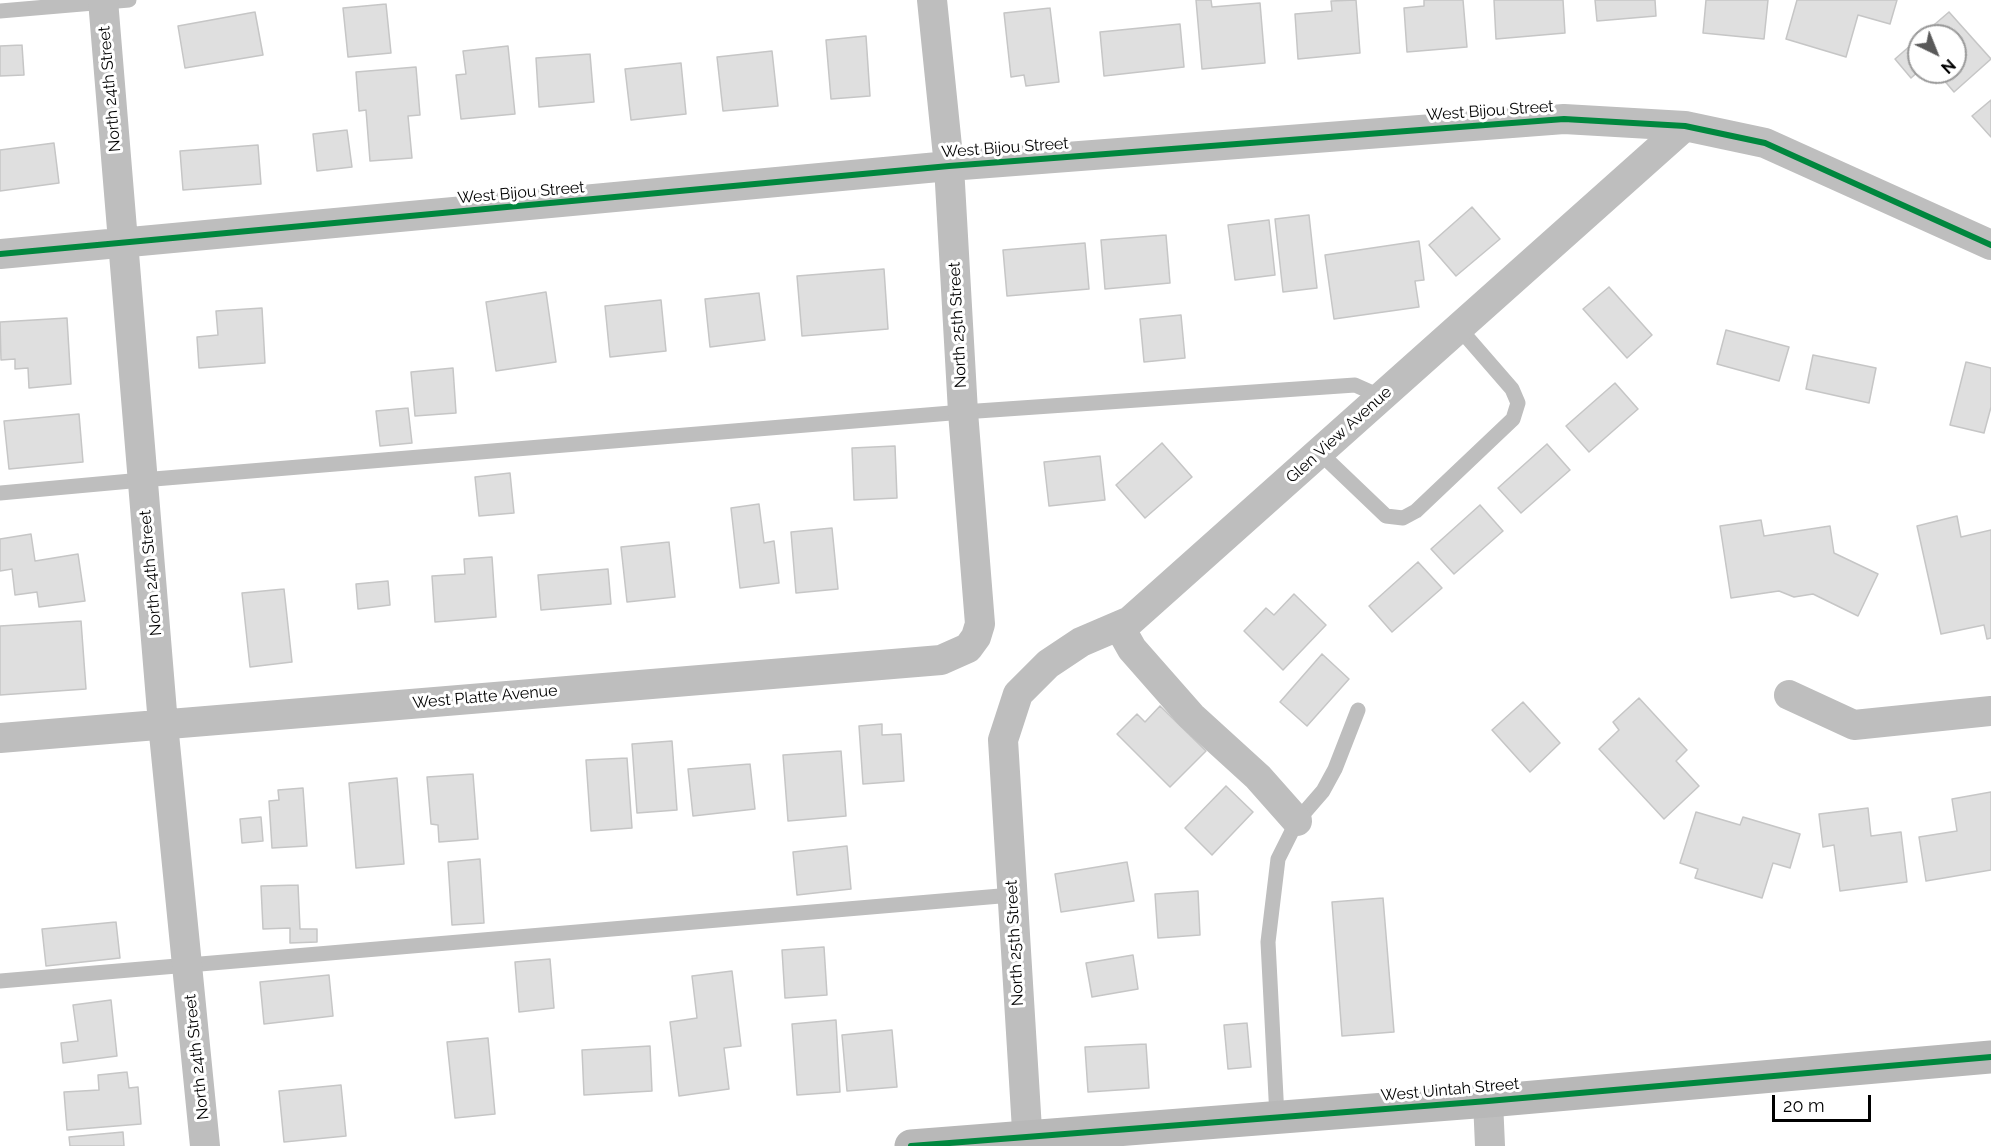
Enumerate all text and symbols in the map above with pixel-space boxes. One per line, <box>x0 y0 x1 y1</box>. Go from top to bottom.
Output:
north arrow <box>1907 24 1967 84</box>
street label: North 24th Street <box>95 25 125 153</box>
text: N <box>1937 55 1959 77</box>
street label: West Bijou Street <box>1426 97 1554 125</box>
street label: West Bijou Street <box>941 134 1069 162</box>
street label: West Bijou Street <box>457 178 585 208</box>
street label: North 25th Street <box>945 261 971 389</box>
street label: Glen View Avenue <box>1282 383 1396 487</box>
street label: North 24th Street <box>136 509 166 637</box>
street label: West Platte Avenue <box>412 681 558 713</box>
street label: North 25th Street <box>1002 879 1028 1007</box>
street label: North 24th Street <box>181 993 213 1121</box>
street label: West Uintah Street <box>1380 1074 1520 1106</box>
scale bar <box>1775 1083 1874 1121</box>
text: 20 m <box>1783 1095 1825 1116</box>

